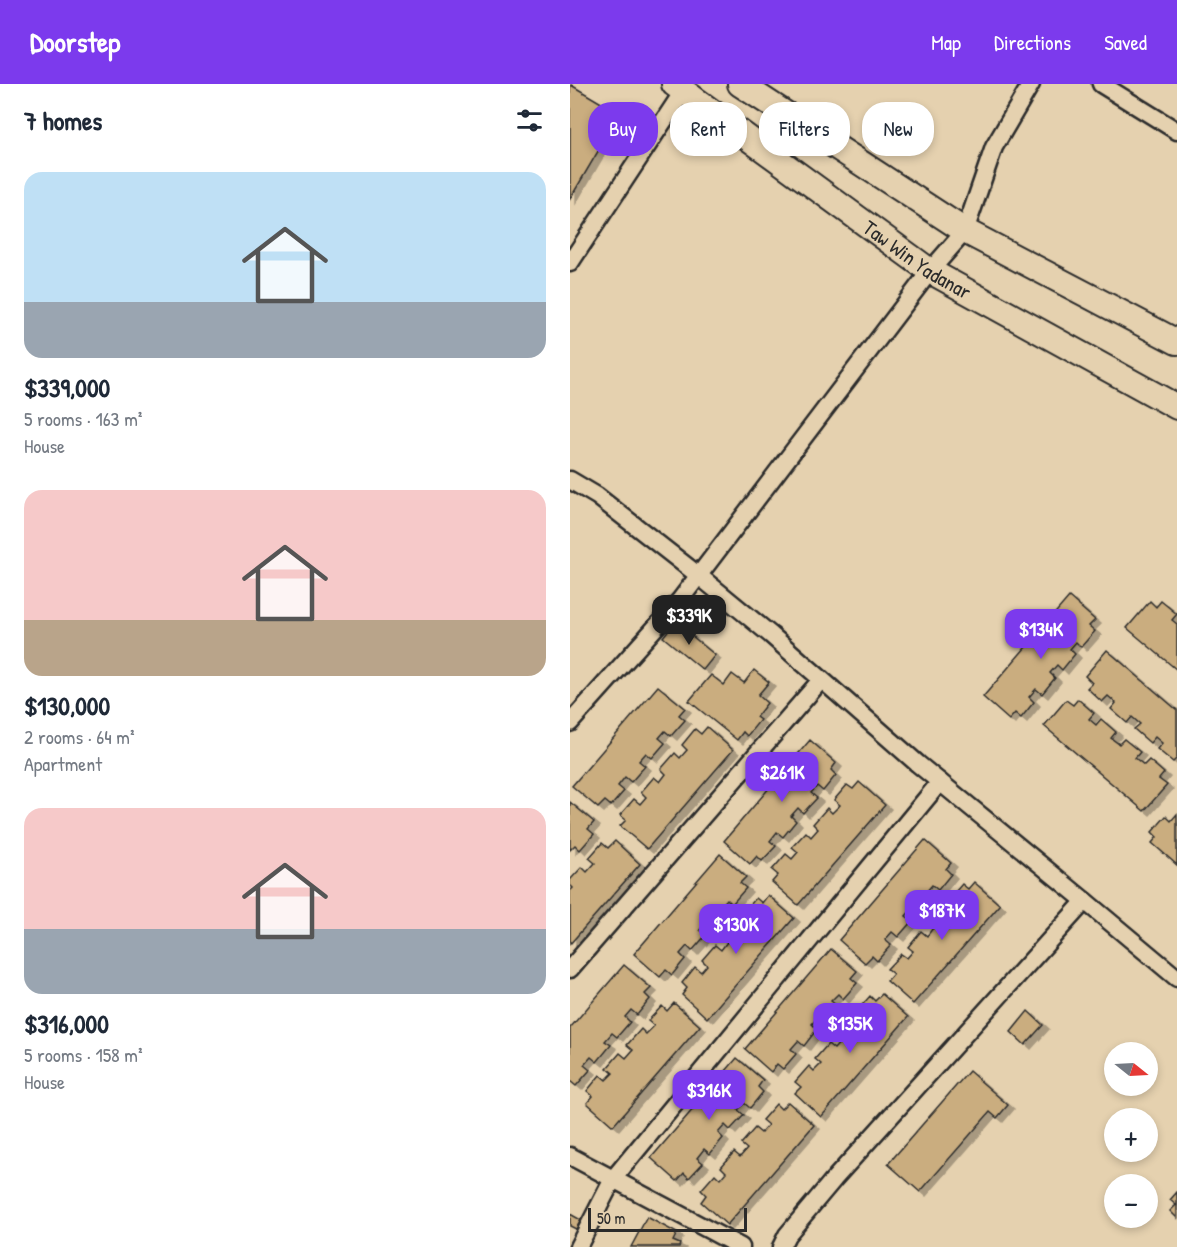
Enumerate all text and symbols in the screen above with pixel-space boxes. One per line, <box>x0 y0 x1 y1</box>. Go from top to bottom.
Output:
text: Doorstep <box>30 23 120 61</box>
text: Map <box>931 28 961 57</box>
text: Directions <box>994 28 1071 57</box>
text: Saved <box>1104 28 1147 57</box>
chip: Buy <box>588 102 658 156</box>
chip: Rent <box>670 102 747 156</box>
chip: Filters <box>759 102 850 156</box>
chip: New <box>862 102 934 156</box>
text: 7 homes <box>24 103 102 138</box>
icon: filters <box>513 104 546 137</box>
icon: home <box>231 211 339 319</box>
street label: Taw Win Yadanar <box>857 213 977 305</box>
text: $339,000 <box>24 370 110 405</box>
text: 5 rooms · 163 m² <box>24 405 142 432</box>
text: House <box>24 432 65 459</box>
icon: home <box>231 529 339 637</box>
pin: $339K <box>647 595 731 646</box>
text: $339K <box>666 601 712 628</box>
pin: $134K <box>999 609 1083 660</box>
text: $134K <box>1019 615 1063 642</box>
text: $130,000 <box>24 688 110 723</box>
text: 2 rooms · 64 m² <box>24 723 135 750</box>
text: Apartment <box>24 750 102 777</box>
pin: $261K <box>740 752 824 803</box>
text: $261K <box>759 758 805 785</box>
icon: home <box>231 847 339 955</box>
pin: $187K <box>900 890 984 941</box>
text: $187K <box>919 896 965 923</box>
pin: $130K <box>694 904 778 955</box>
text: $130K <box>713 910 759 937</box>
pin: $135K <box>808 1003 892 1054</box>
text: $316,000 <box>24 1006 109 1041</box>
text: $135K <box>827 1009 873 1036</box>
text: 5 rooms · 158 m² <box>24 1041 143 1068</box>
north arrow <box>1104 1042 1158 1096</box>
map controls <box>1104 1042 1158 1228</box>
text: House <box>24 1068 65 1095</box>
pin: $316K <box>667 1070 751 1121</box>
text: $316K <box>687 1076 731 1103</box>
button: + <box>1104 1108 1158 1162</box>
button: − <box>1104 1174 1158 1228</box>
scale bar <box>588 1205 747 1232</box>
text: 50 m <box>597 1207 626 1229</box>

